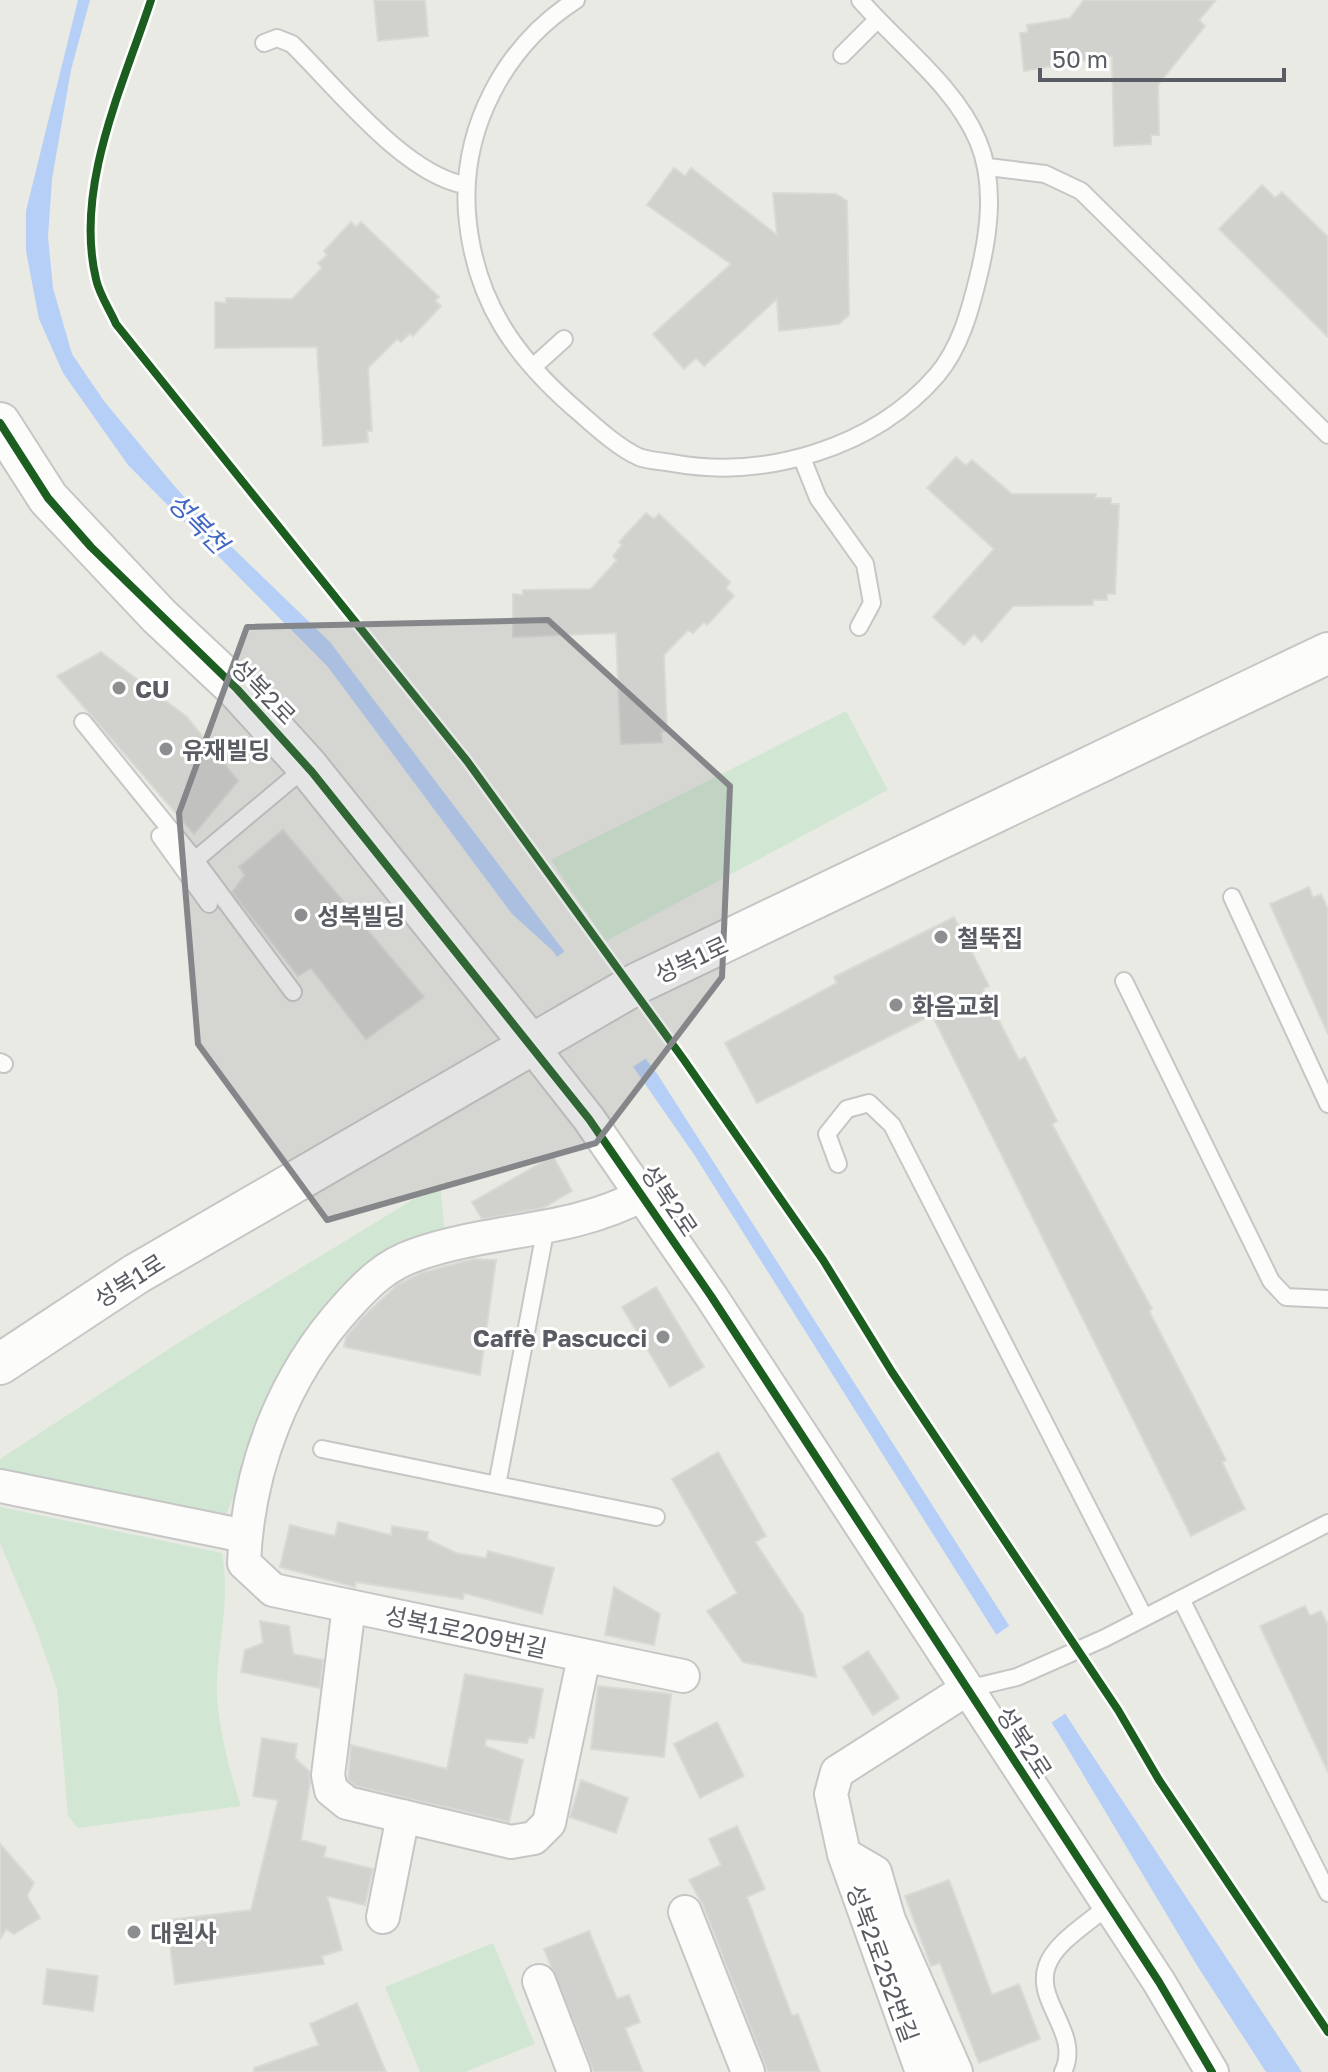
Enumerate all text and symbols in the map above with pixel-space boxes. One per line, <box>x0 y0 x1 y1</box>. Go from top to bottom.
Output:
scale bar <box>1040 32 1284 82</box>
text: 50 m <box>1052 44 1108 73</box>
water label: 성복천 <box>162 487 237 562</box>
street label: 성복2로 <box>226 652 302 730</box>
place label: CU <box>135 674 170 703</box>
marker: CU <box>110 679 128 697</box>
place label: 유재빌딩 <box>182 735 270 764</box>
marker: 유재빌딩 <box>157 740 175 758</box>
place label: 성복빌딩 <box>317 901 405 930</box>
marker: 성복빌딩 <box>292 906 310 924</box>
place label: 철뚝집 <box>957 923 1023 952</box>
marker: 철뚝집 <box>932 928 950 946</box>
street label: 성복1로 <box>650 929 732 989</box>
place label: 화음교회 <box>912 991 1000 1020</box>
marker: 화음교회 <box>887 996 905 1014</box>
street label: 성복2로 <box>636 1159 704 1241</box>
street label: 성복1로 <box>88 1247 170 1313</box>
place label: Caffè Pascucci <box>473 1323 647 1352</box>
marker: Caffè Pascucci <box>654 1328 672 1346</box>
street label: 성복1로209번길 <box>382 1600 550 1662</box>
street label: 성복2로 <box>991 1700 1059 1784</box>
street label: 성복2로252번길 <box>841 1880 925 2046</box>
place label: 대원사 <box>150 1918 216 1947</box>
marker: 대원사 <box>125 1923 143 1941</box>

